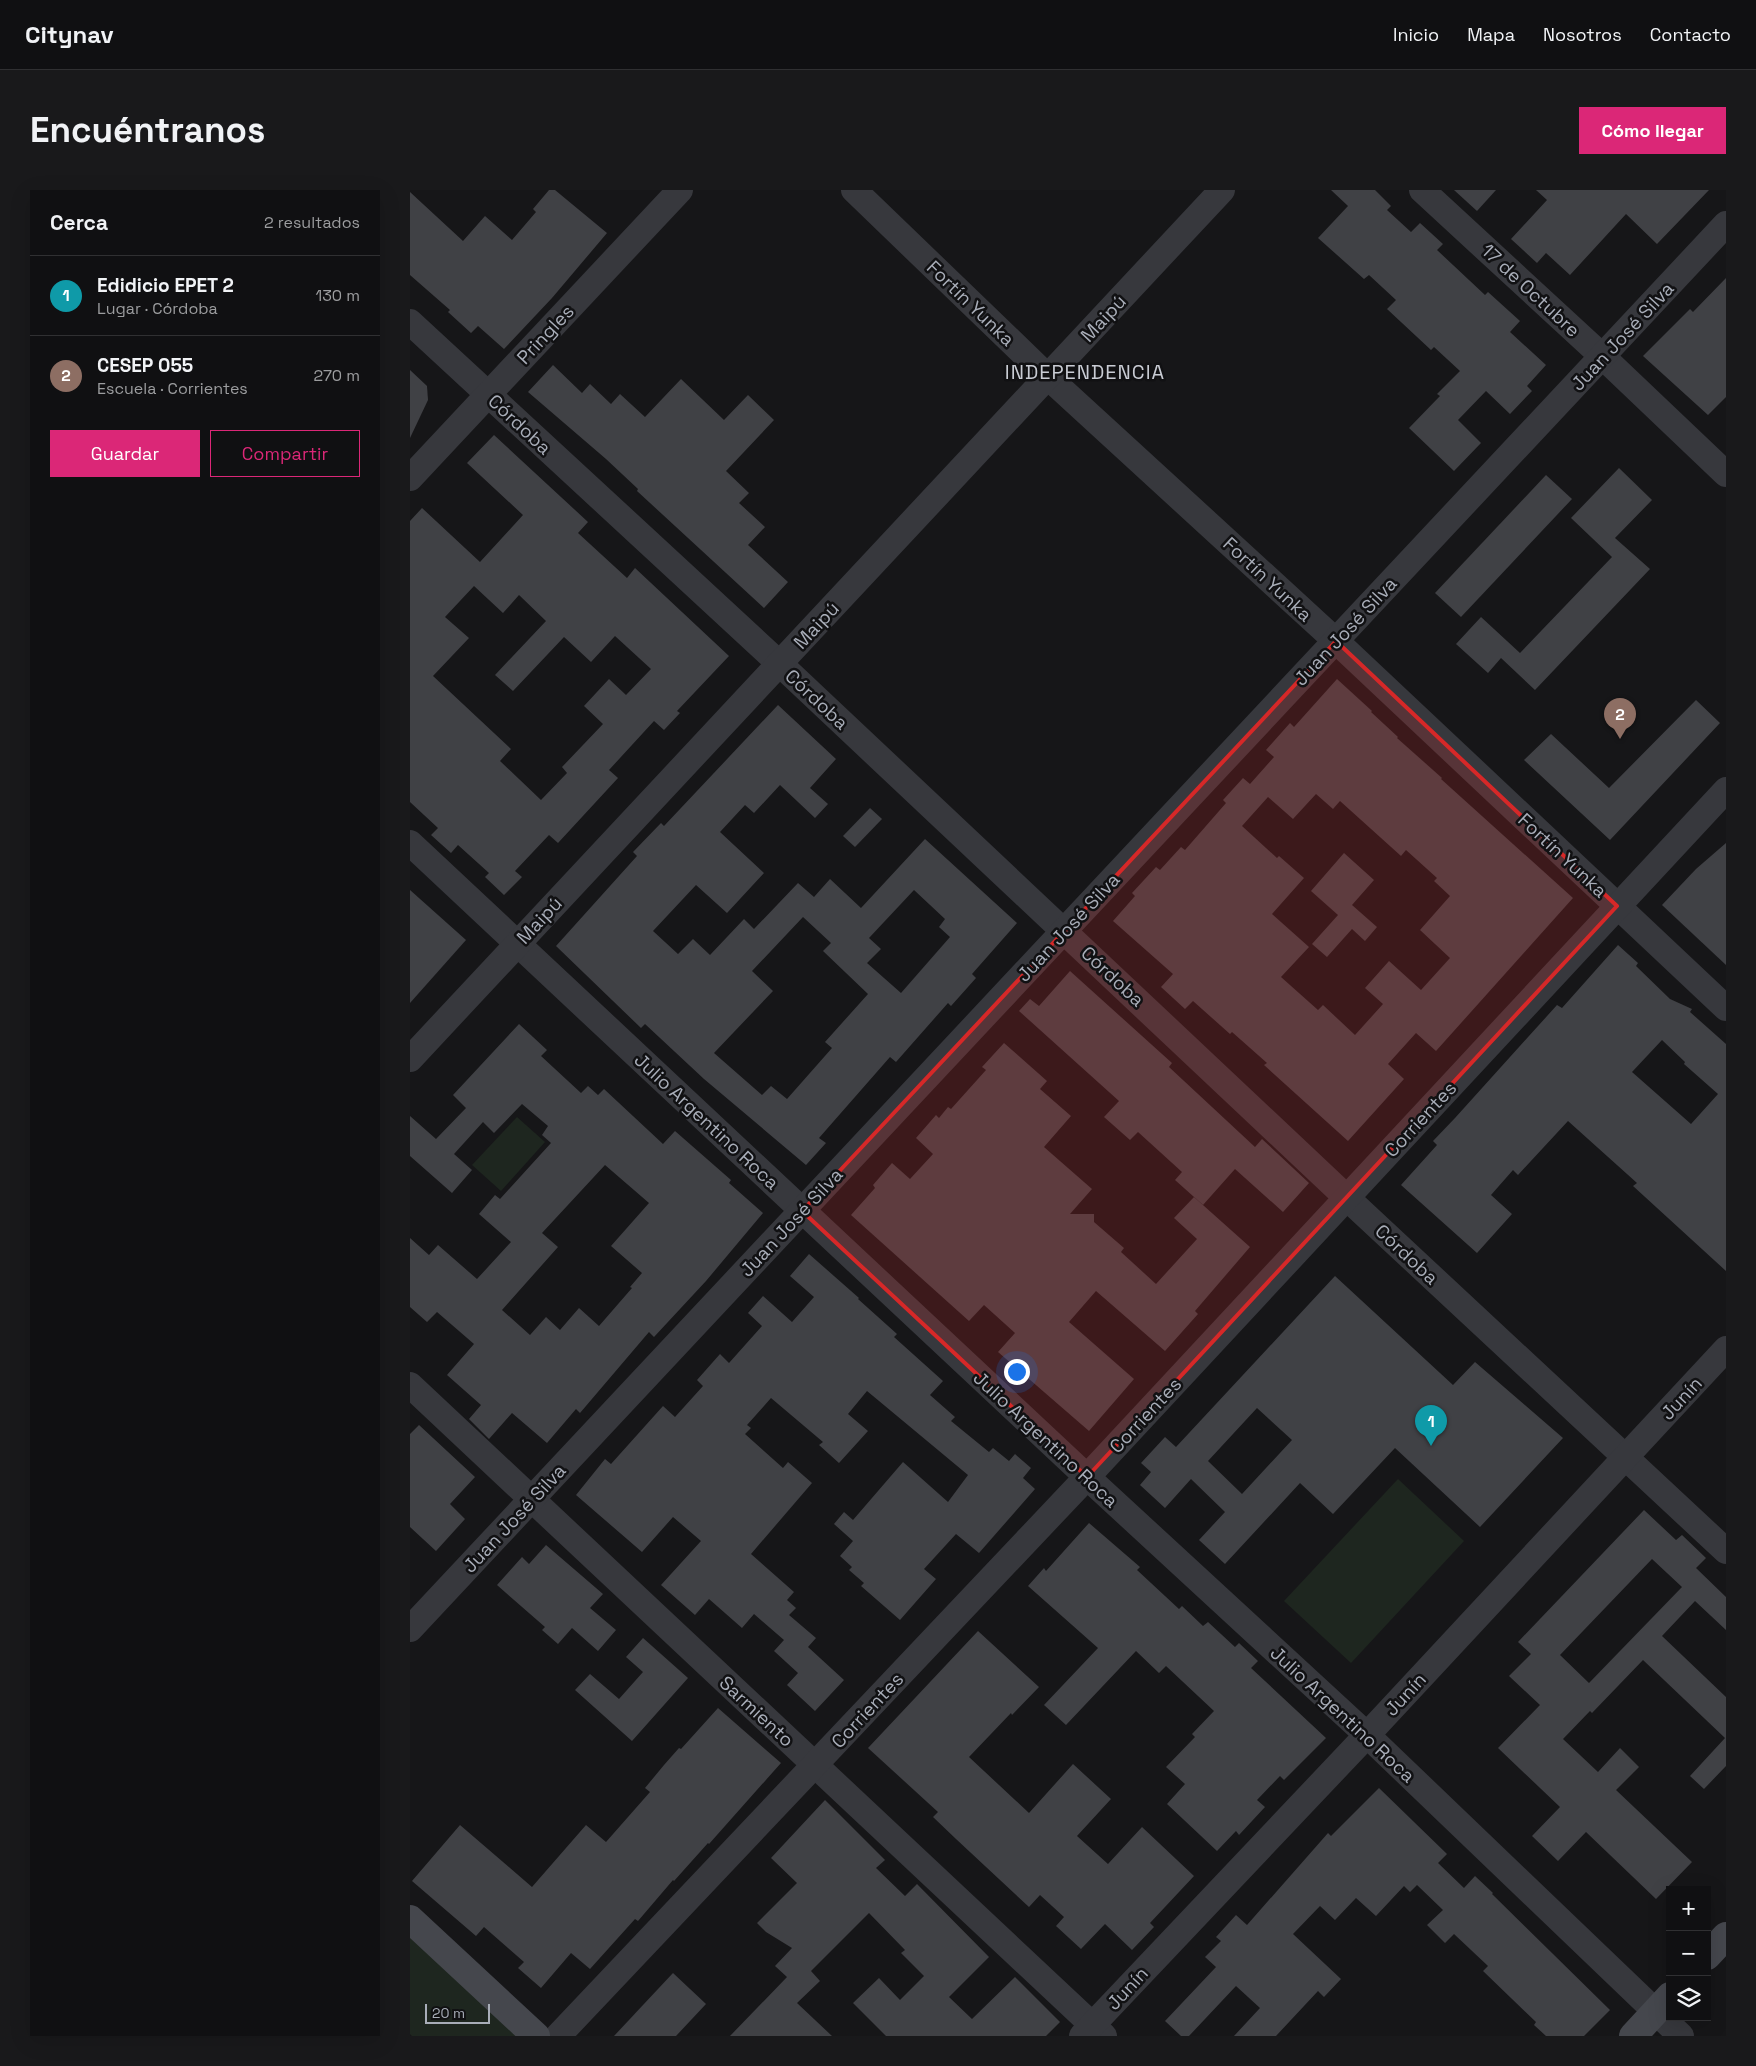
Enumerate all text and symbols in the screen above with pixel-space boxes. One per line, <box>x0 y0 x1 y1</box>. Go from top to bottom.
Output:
text: Citynav <box>25 19 114 50</box>
text: Inicio <box>1393 23 1439 46</box>
text: Mapa <box>1467 23 1515 46</box>
text: Nosotros <box>1543 23 1622 46</box>
text: Contacto <box>1650 23 1731 46</box>
button: Cómo llegar <box>1579 107 1726 154</box>
text: Encuéntranos <box>30 108 265 152</box>
text: Cerca <box>50 209 108 236</box>
text: 2 resultados <box>264 212 360 233</box>
street label: 17 de Octubre <box>1476 238 1585 343</box>
street label: Fortín Yunka <box>921 255 1020 352</box>
text: Edidicio EPET 2 <box>97 273 234 298</box>
street label: Juan José Silva <box>1565 276 1679 396</box>
text: 1 <box>62 285 70 306</box>
text: 130 m <box>316 285 360 306</box>
street label: Maipú <box>1075 289 1132 347</box>
text: Lugar · Córdoba <box>97 298 218 319</box>
street label: Pringles <box>511 299 579 370</box>
text: CESEP 055 <box>97 353 193 378</box>
district label: INDEPENDENCIA <box>1005 359 1165 385</box>
text: 2 <box>61 365 71 386</box>
text: 270 m <box>313 365 360 386</box>
text: Escuela · Corrientes <box>97 378 248 399</box>
street label: Córdoba <box>483 389 557 460</box>
button: Guardar <box>50 430 200 477</box>
button: Compartir <box>210 430 360 477</box>
street label: Fortín Yunka <box>1218 532 1318 627</box>
street label: Juan José Silva <box>1288 571 1402 691</box>
street label: Maipú <box>788 596 845 654</box>
street label: Córdoba <box>780 664 854 735</box>
pin: 2 <box>1604 698 1636 739</box>
street label: Fortín Yunka <box>1513 808 1613 903</box>
street label: Juan José Silva <box>1011 867 1125 987</box>
street label: Maipú <box>511 891 568 949</box>
street label: Córdoba <box>1076 941 1150 1012</box>
street label: Julio Argentino Roca <box>629 1048 784 1195</box>
street label: Corrientes <box>1379 1076 1462 1163</box>
street label: Juan José Silva <box>734 1162 848 1282</box>
street label: Córdoba <box>1370 1219 1444 1290</box>
your location <box>1004 1359 1030 1385</box>
street label: Julio Argentino Roca <box>968 1366 1123 1513</box>
street label: Junín <box>1655 1371 1708 1425</box>
street label: Corrientes <box>1104 1372 1187 1459</box>
pin: 1 <box>1415 1405 1447 1446</box>
street label: Juan José Silva <box>457 1458 571 1578</box>
street label: Julio Argentino Roca <box>1265 1641 1420 1788</box>
street label: Corrientes <box>826 1667 909 1754</box>
street label: Junín <box>1379 1667 1432 1721</box>
street label: Sarmiento <box>714 1670 799 1752</box>
map controls <box>1666 1886 1711 2021</box>
button: + <box>1666 1886 1711 1931</box>
button: − <box>1666 1931 1711 1976</box>
street label: Junín <box>1101 1961 1154 2015</box>
button: layers <box>1666 1976 1711 2021</box>
scale bar <box>425 2001 490 2024</box>
text: 20 m <box>432 2004 465 2022</box>

